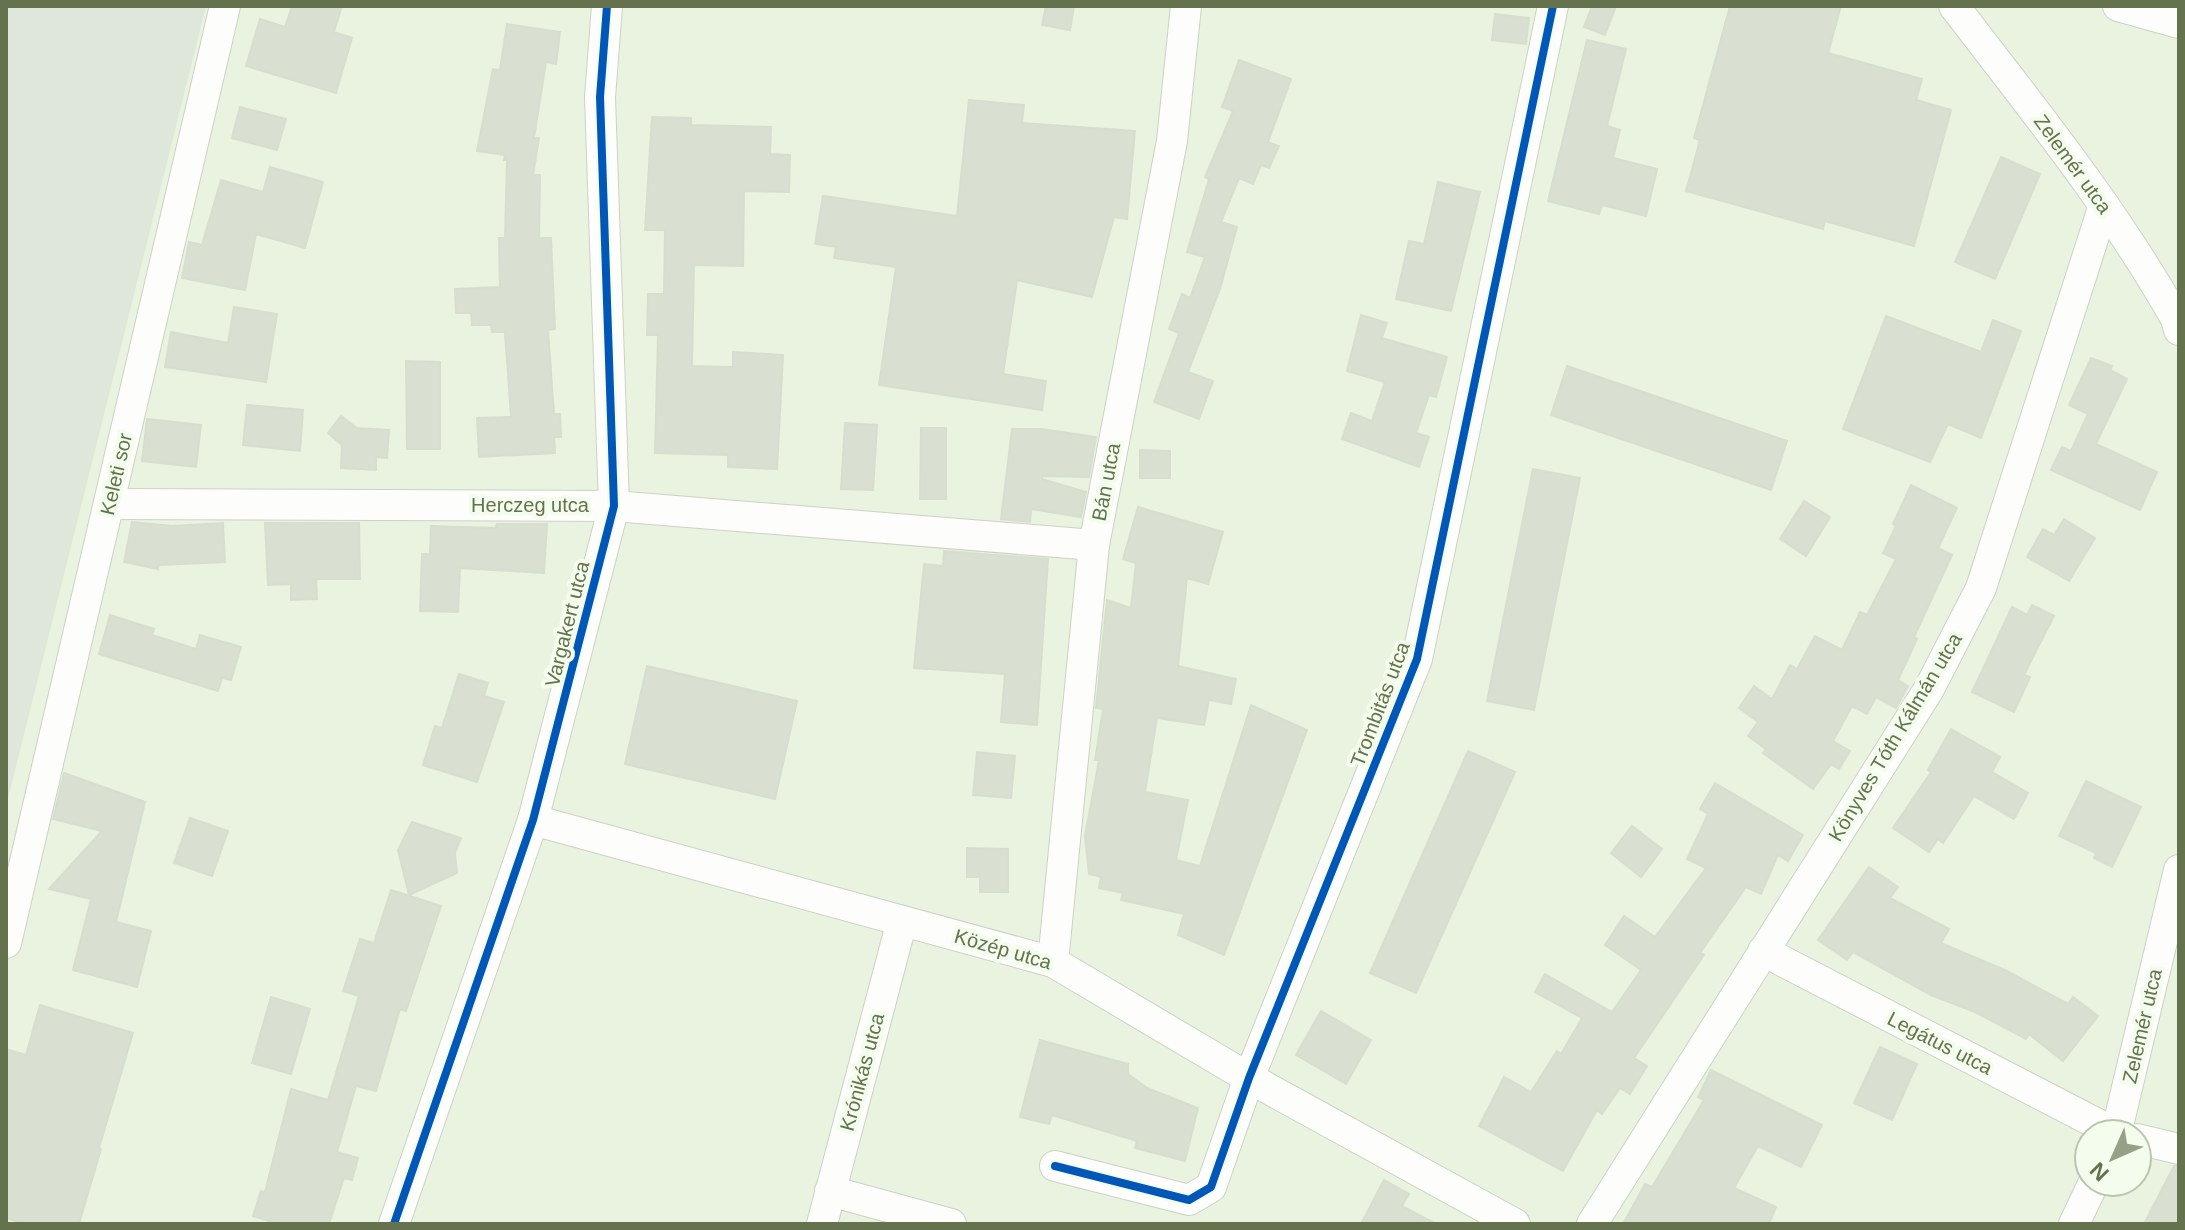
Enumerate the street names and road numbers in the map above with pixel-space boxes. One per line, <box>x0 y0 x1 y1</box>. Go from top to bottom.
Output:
street label: Zelemér utca <box>2030 110 2117 218</box>
street label: Keleti sor <box>96 431 136 517</box>
street label: Bán utca <box>1088 440 1124 523</box>
street label: Herczeg utca <box>471 494 590 516</box>
street label: Vargakert utca <box>541 558 593 689</box>
street label: Könyves Tóth Kálmán utca <box>1824 628 1966 845</box>
street label: Trombitás utca <box>1346 638 1414 769</box>
street label: Közép utca <box>952 925 1055 974</box>
street label: Zelemér utca <box>2118 966 2166 1085</box>
street label: Legátus utca <box>1884 1007 1997 1079</box>
street label: Krónikás utca <box>836 1010 889 1133</box>

